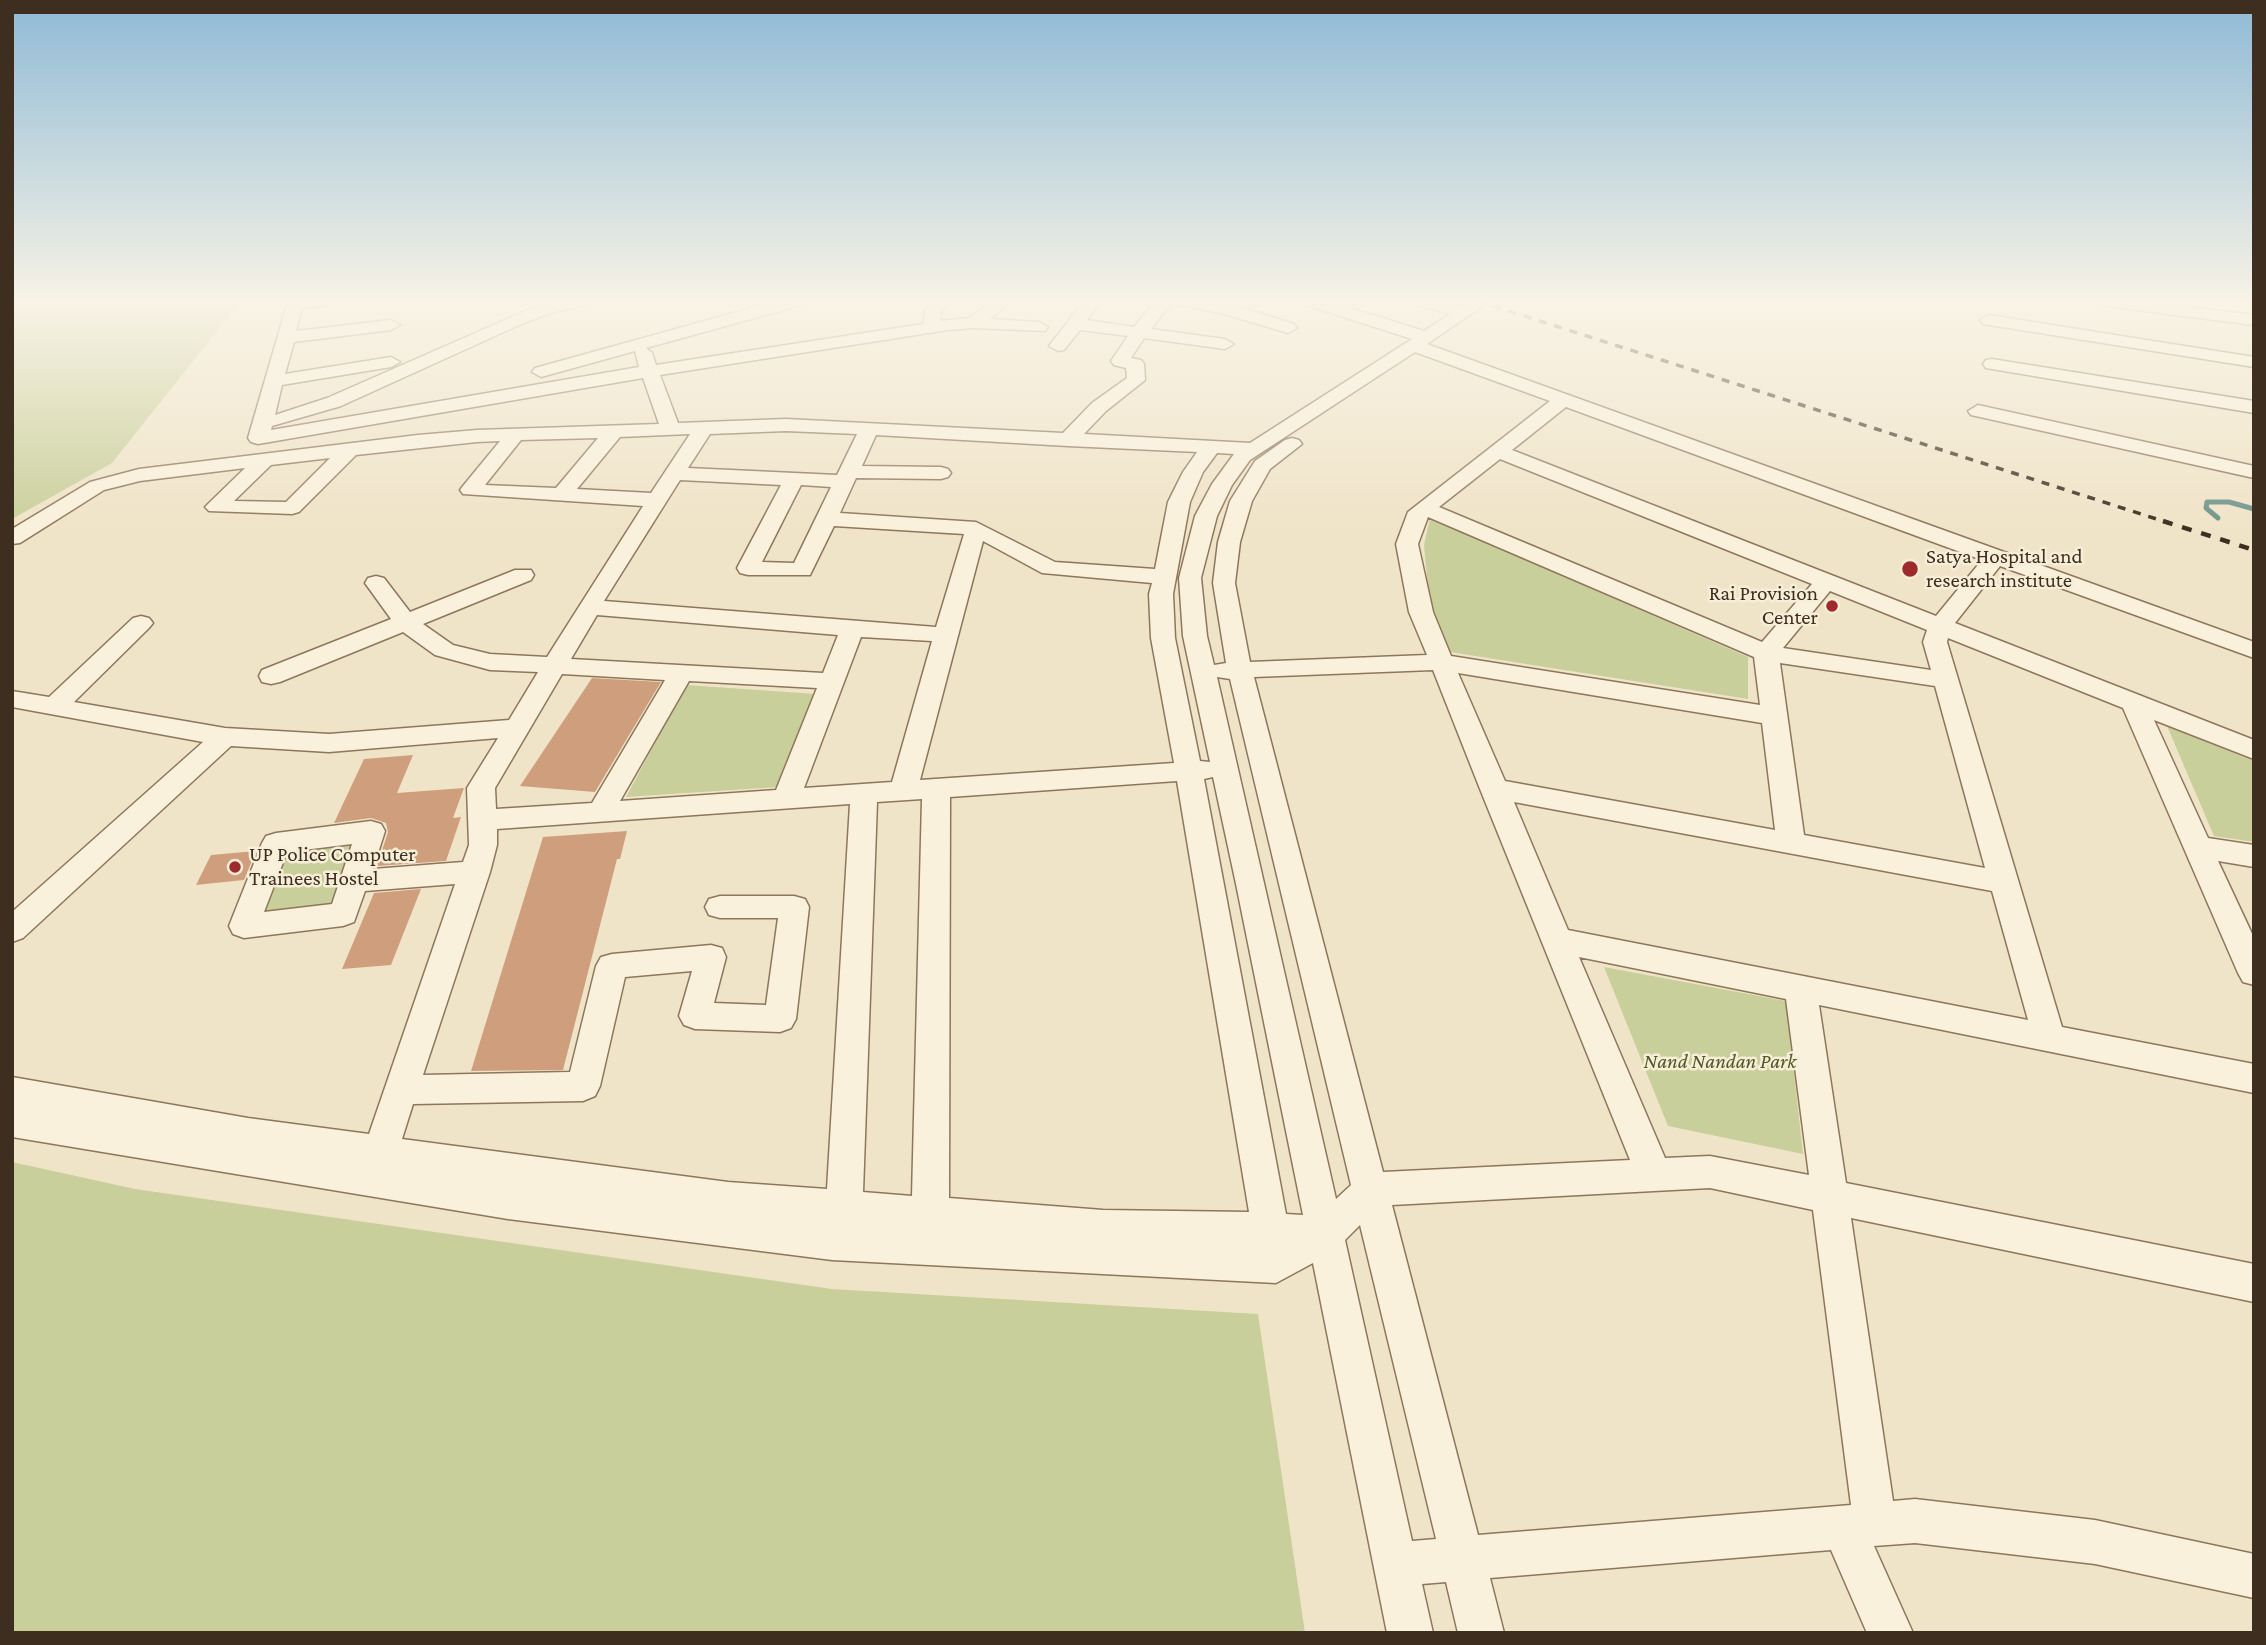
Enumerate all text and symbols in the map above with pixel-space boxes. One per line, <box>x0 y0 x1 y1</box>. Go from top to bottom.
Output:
place label: Satya Hospital and research institute <box>1926 544 2083 594</box>
marker: Satya Hospital and research institute <box>1900 559 1920 579</box>
place label: Rai Provision Center <box>1709 581 1818 631</box>
marker: Rai Provision Center <box>1824 598 1840 614</box>
place label: UP Police Computer Trainees Hostel <box>249 842 416 892</box>
marker: UP Police Computer Trainees Hostel <box>227 859 243 875</box>
park label: Nand Nandan Park <box>1644 1049 1796 1075</box>

